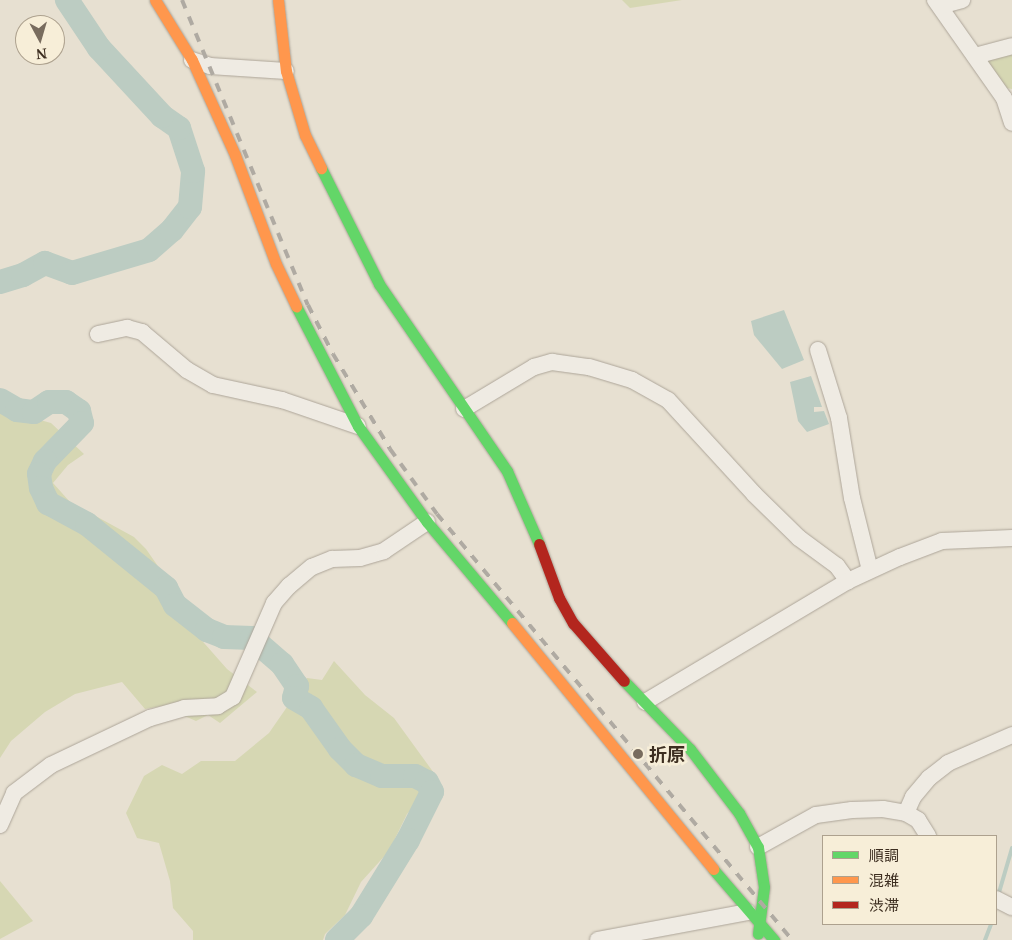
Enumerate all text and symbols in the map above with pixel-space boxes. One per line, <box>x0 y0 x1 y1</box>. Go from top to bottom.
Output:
north arrow <box>15 15 65 65</box>
text: N <box>35 44 48 64</box>
place label: 折原 <box>649 743 685 765</box>
marker: 折原 <box>631 747 645 761</box>
legend <box>822 835 997 925</box>
text: 順調 <box>869 845 899 865</box>
text: 混雑 <box>869 870 899 890</box>
text: 渋滞 <box>869 895 899 915</box>

